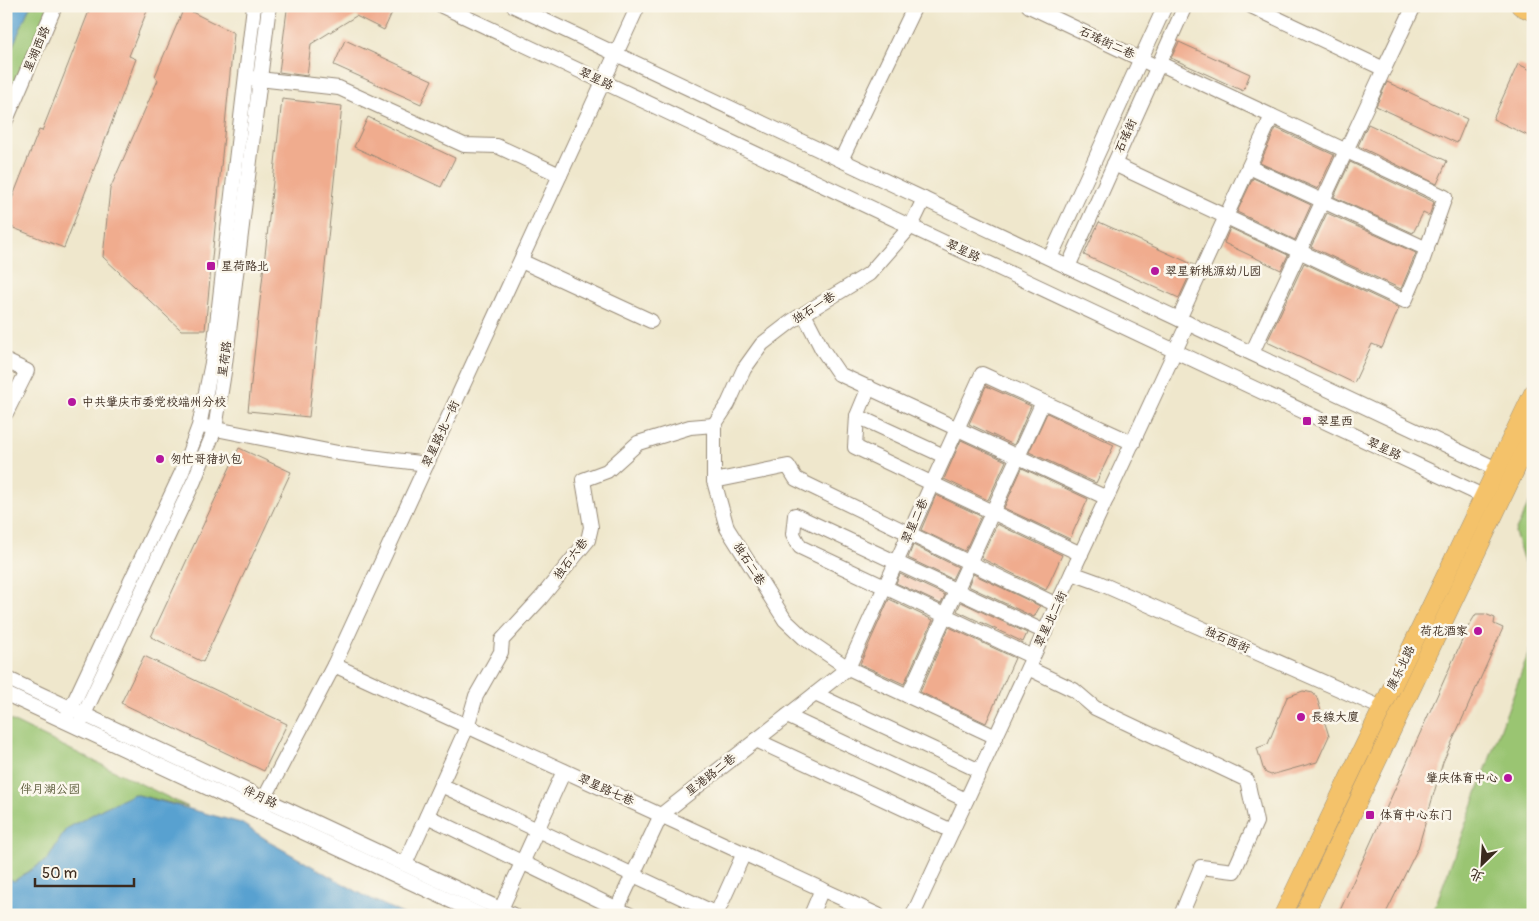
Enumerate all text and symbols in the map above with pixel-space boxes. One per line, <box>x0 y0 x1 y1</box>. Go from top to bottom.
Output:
street label: 星湖西路 <box>21 24 53 74</box>
street label: 石瑶街二巷 <box>1077 24 1137 62</box>
street label: 翠星路 <box>577 65 615 93</box>
street label: 石瑶街 <box>1112 116 1140 156</box>
street label: 翠星路 <box>944 237 982 265</box>
place label: 星荷路北 <box>221 259 269 274</box>
marker: 星荷路北 <box>205 260 217 272</box>
place label: 翠星新桃源幼儿园 <box>1165 264 1261 279</box>
marker: 翠星新桃源幼儿园 <box>1149 265 1161 277</box>
street label: 独石一巷 <box>790 289 838 327</box>
street label: 星荷路 <box>215 340 235 378</box>
place label: 中共肇庆市委党校端州分校 <box>82 395 226 410</box>
marker: 中共肇庆市委党校端州分校 <box>66 396 78 408</box>
street label: 翠星路北一街 <box>419 398 463 470</box>
place label: 翠星西 <box>1317 414 1353 429</box>
marker: 翠星西 <box>1301 415 1313 427</box>
street label: 翠星路 <box>1365 435 1403 463</box>
place label: 匆忙哥猪扒包 <box>170 452 242 467</box>
marker: 匆忙哥猪扒包 <box>154 453 166 465</box>
street label: 翠星二巷 <box>898 496 932 546</box>
street label: 独石六巷 <box>551 535 591 583</box>
street label: 独石二巷 <box>730 540 768 588</box>
street label: 翠星北二街 <box>1032 589 1070 649</box>
street label: 独石西街 <box>1202 623 1252 657</box>
place label: 荷花酒家 <box>1420 624 1468 639</box>
marker: 荷花酒家 <box>1472 625 1484 637</box>
street label: 康乐北路 <box>1384 643 1418 693</box>
place label: 長線大廈 <box>1311 710 1359 725</box>
marker: 長線大廈 <box>1295 711 1307 723</box>
street label: 星港路二巷 <box>683 751 739 799</box>
street label: 翠星路七巷 <box>576 771 636 809</box>
place label: 肇庆体育中心 <box>1426 771 1498 786</box>
marker: 肇庆体育中心 <box>1502 772 1514 784</box>
park label: 伴月湖公园 <box>20 782 80 797</box>
street label: 伴月路 <box>241 783 279 811</box>
place label: 体育中心东门 <box>1380 808 1452 823</box>
marker: 体育中心东门 <box>1364 809 1376 821</box>
north arrow <box>1456 838 1506 888</box>
scale bar <box>35 856 134 888</box>
text: 50 m <box>42 864 77 883</box>
text: 北 <box>1467 865 1487 886</box>

